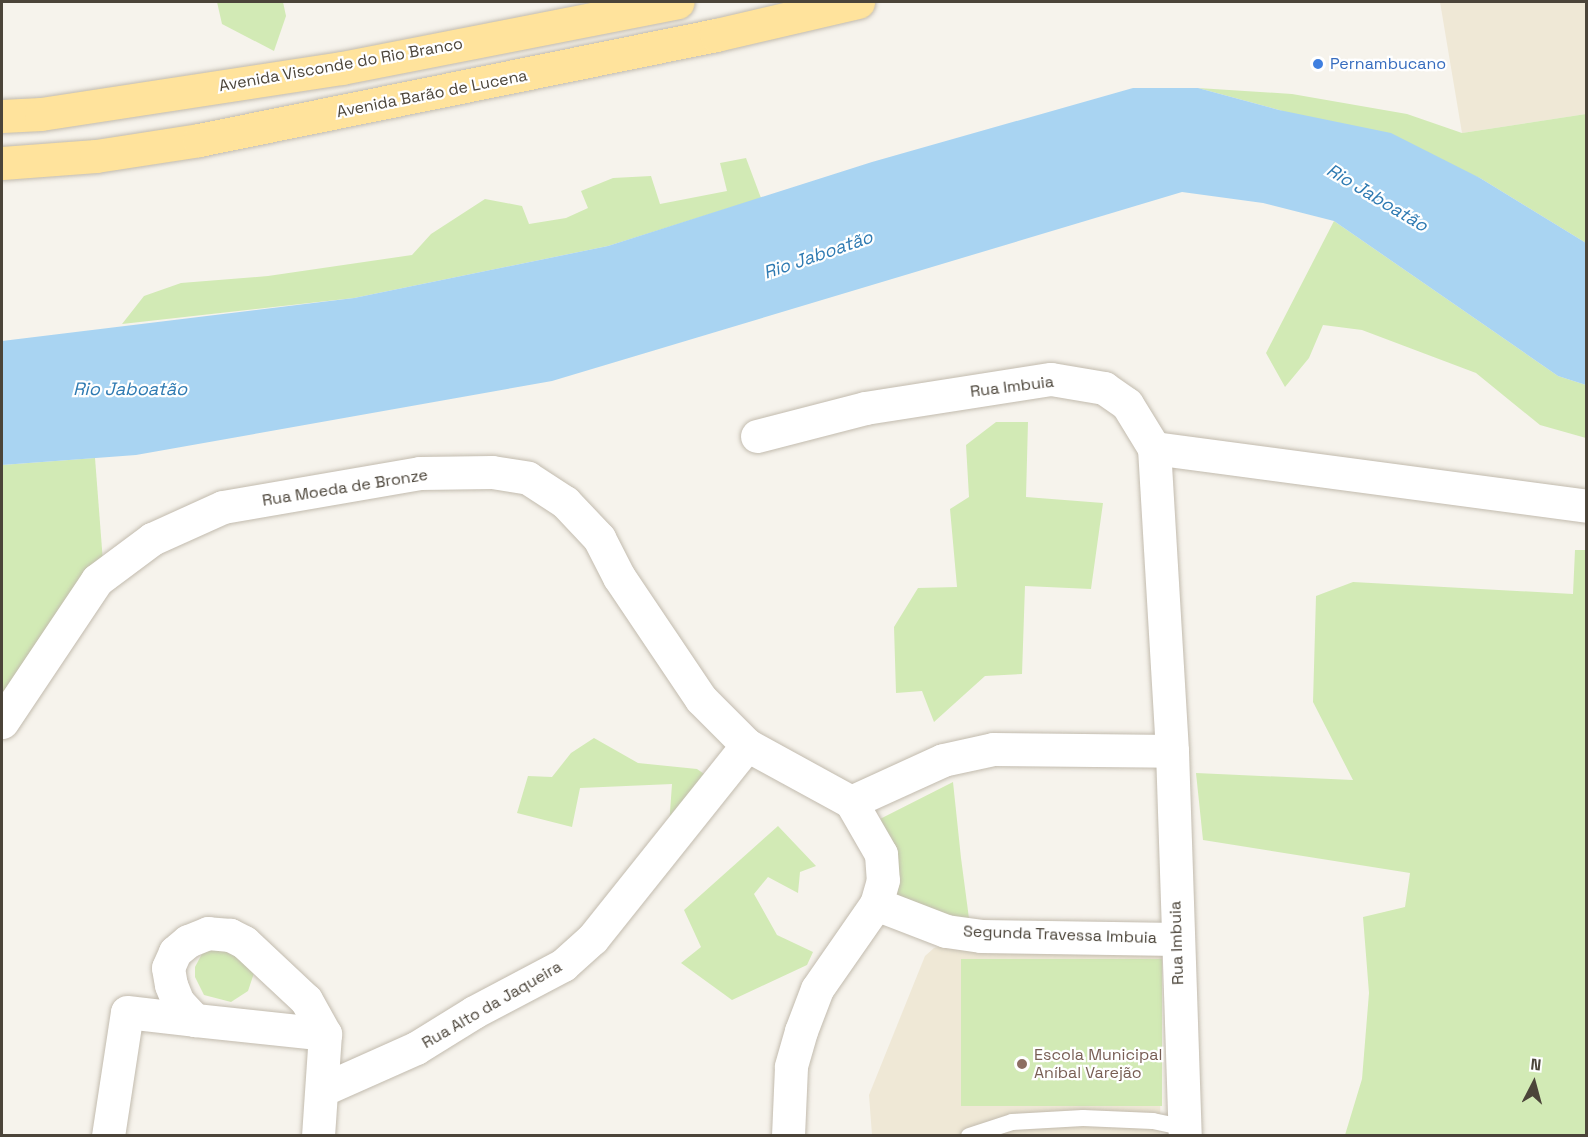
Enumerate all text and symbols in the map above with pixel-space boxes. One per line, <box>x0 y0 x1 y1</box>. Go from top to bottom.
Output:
street label: Avenida Visconde do Rio Branco <box>217 34 465 96</box>
place label: Pernambucano <box>1330 54 1446 74</box>
marker: Pernambucano <box>1311 57 1325 71</box>
street label: Avenida Barão de Lucena <box>335 66 529 122</box>
water label: Rio Jaboatão <box>1323 159 1431 237</box>
water label: Rio Jaboatão <box>761 226 875 284</box>
street label: Rua Imbuia <box>969 372 1055 402</box>
water label: Rio Jaboatão <box>73 378 187 400</box>
street label: Rua Moeda de Bronze <box>261 465 429 511</box>
street label: Rua Imbuia <box>1166 901 1188 985</box>
street label: Segunda Travessa Imbuia <box>963 922 1157 948</box>
street label: Rua Alto da Jaqueira <box>419 957 565 1053</box>
place label: Escola Municipal Aníbal Varejão <box>1034 1045 1162 1083</box>
north arrow <box>1504 1053 1564 1113</box>
text: N <box>1529 1054 1542 1076</box>
marker: Escola Municipal Aníbal Varejão <box>1015 1057 1029 1071</box>

